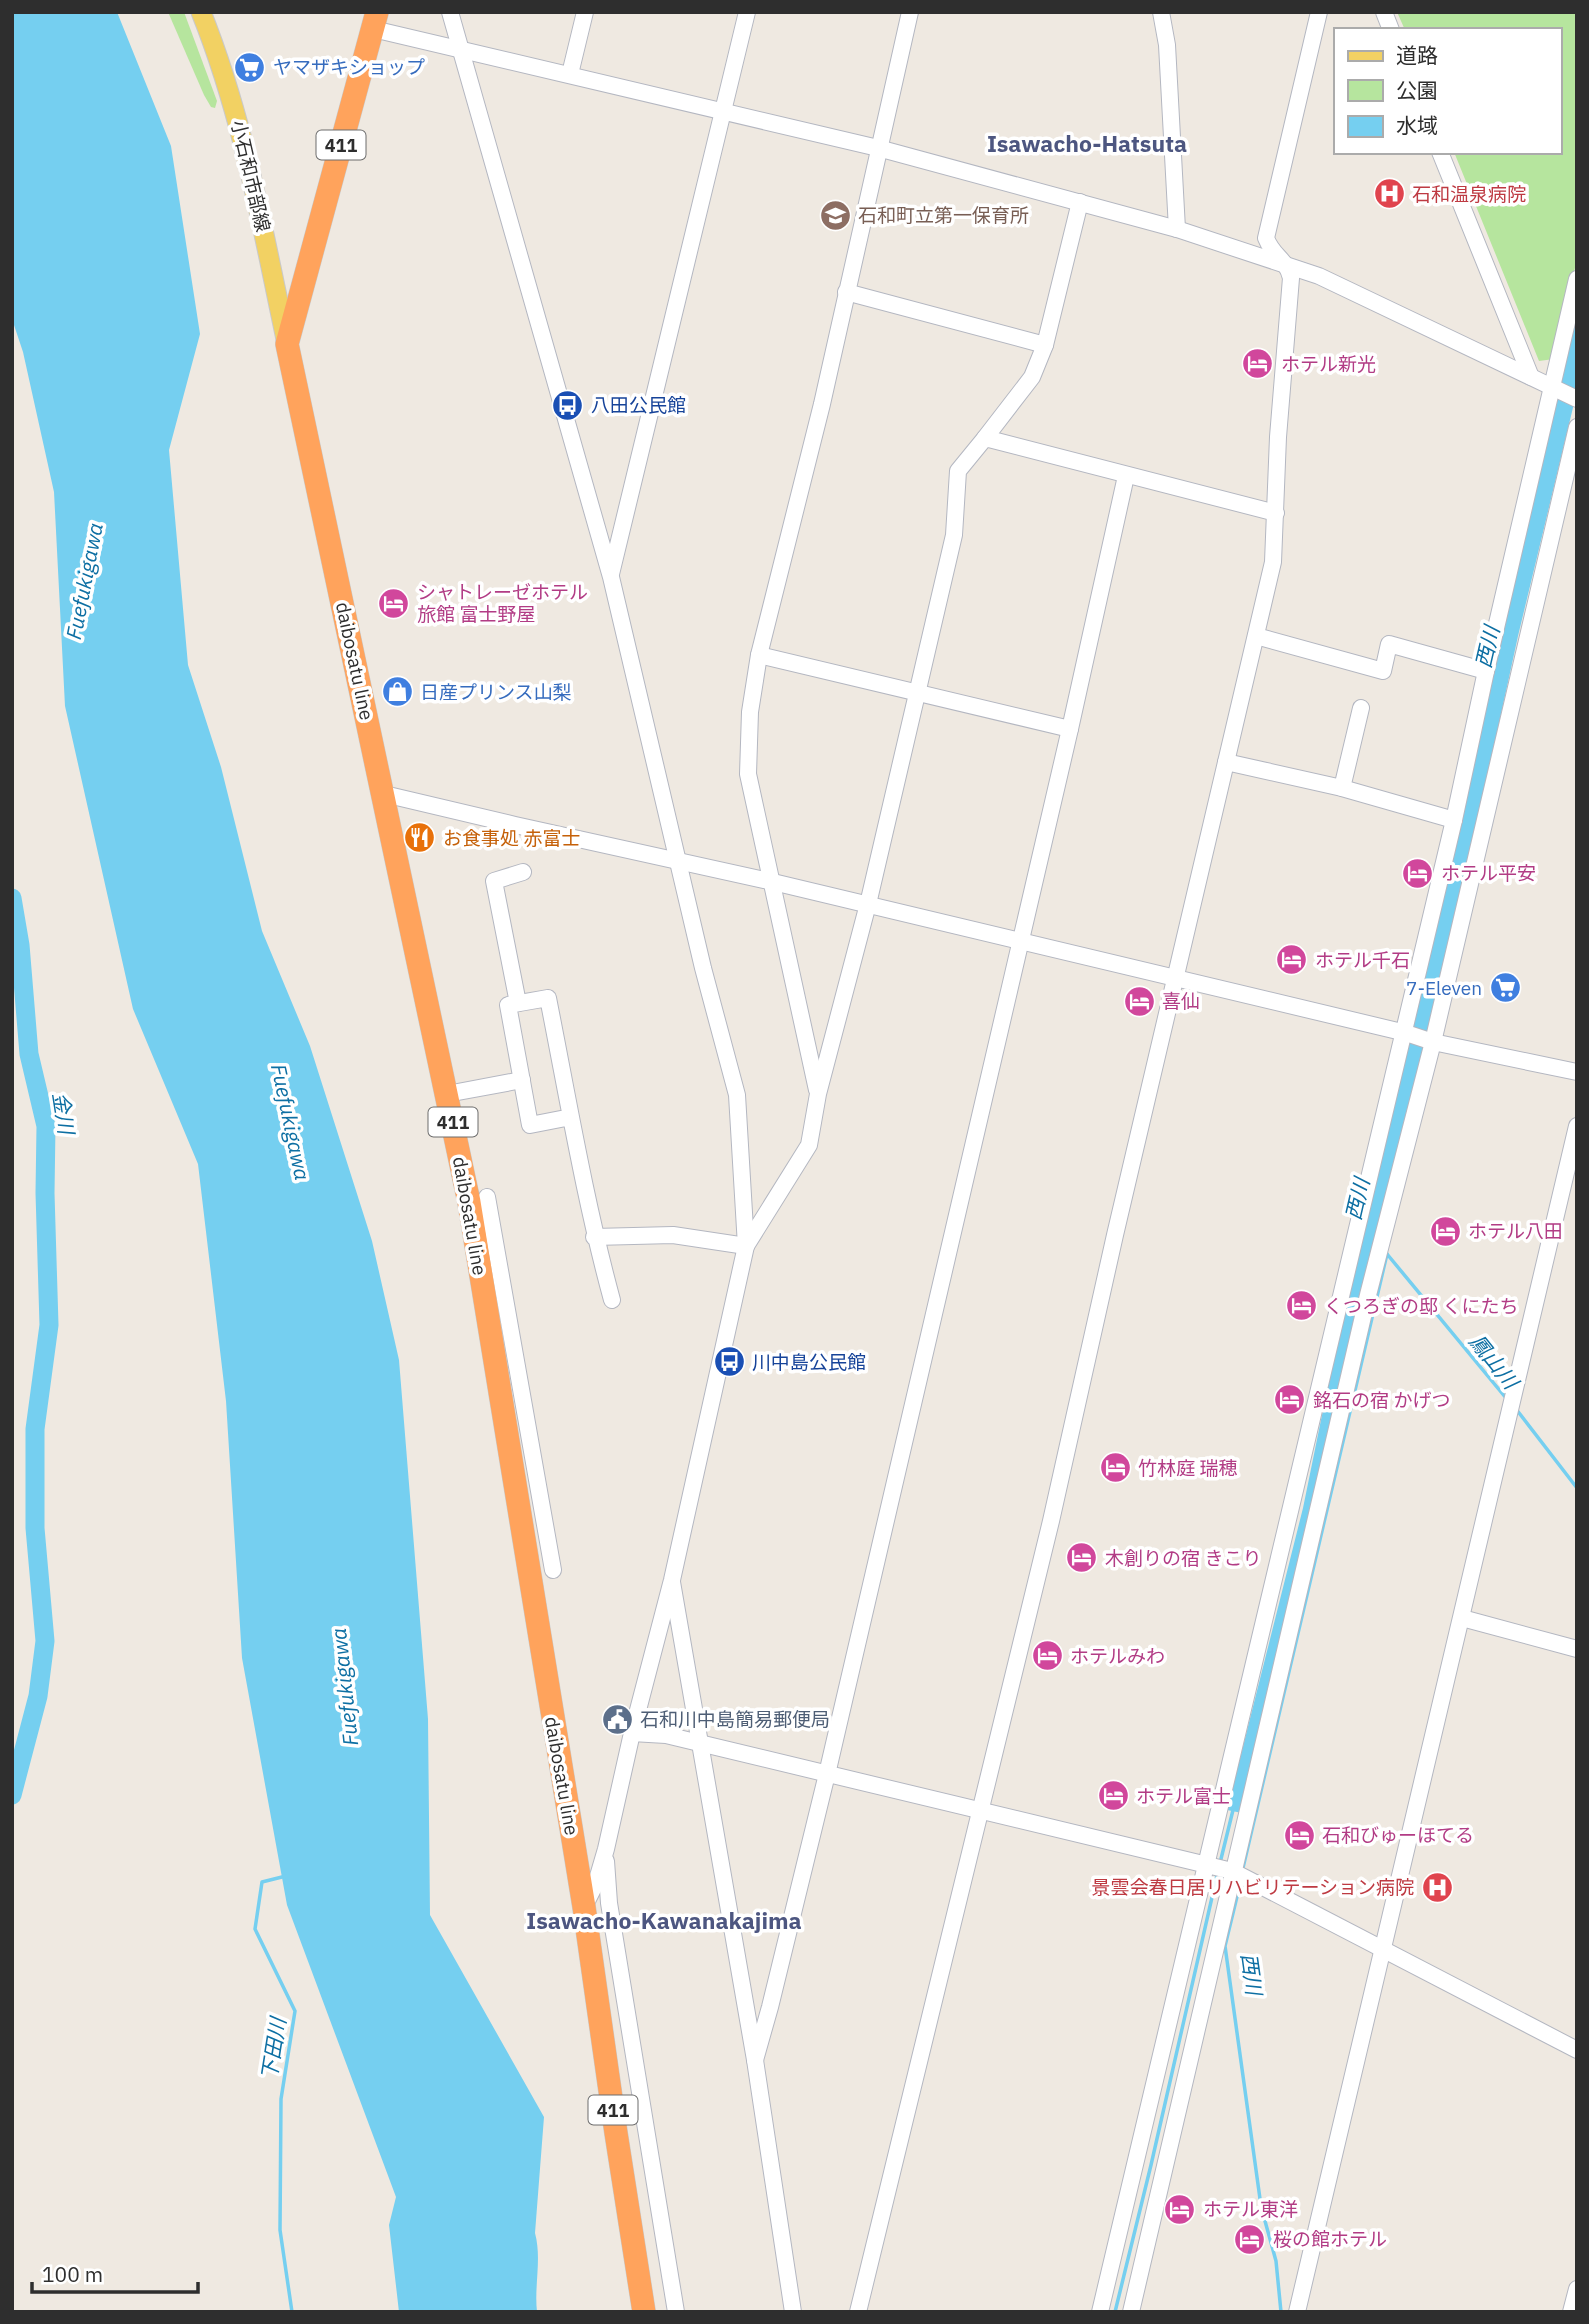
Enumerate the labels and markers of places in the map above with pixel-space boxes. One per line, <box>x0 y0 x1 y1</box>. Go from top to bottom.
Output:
supermarket icon: ヤマザキショップ <box>233 50 267 84</box>
place label: ヤマザキショップ <box>273 55 425 79</box>
hospital icon: 石和温泉病院 <box>1372 177 1406 211</box>
place label: 石和温泉病院 <box>1412 182 1526 206</box>
school or university icon: 石和町立第一保育所 <box>818 198 852 232</box>
place label: 石和町立第一保育所 <box>858 203 1029 227</box>
hotel icon: ホテル新光 <box>1241 347 1275 381</box>
place label: ホテル新光 <box>1281 352 1376 376</box>
bus stop icon: 八田公民館 <box>551 388 585 422</box>
place label: 八田公民館 <box>591 393 686 417</box>
place label: シャトレーゼホテル 旅館 富士野屋 <box>417 580 588 626</box>
hotel icon: シャトレーゼホテル 旅館 富士野屋 <box>377 586 411 620</box>
shop icon: 日産プリンス山梨 <box>380 675 414 709</box>
place label: 日産プリンス山梨 <box>420 680 572 704</box>
restaurant icon: お食事処 赤富士 <box>403 821 437 855</box>
place label: お食事処 赤富士 <box>443 826 581 850</box>
hotel icon: ホテル平安 <box>1401 856 1435 890</box>
place label: ホテル平安 <box>1441 861 1536 885</box>
hotel icon: ホテル千石 <box>1275 943 1309 977</box>
place label: ホテル千石 <box>1315 948 1410 972</box>
supermarket icon: 7-Eleven <box>1488 971 1522 1005</box>
place label: 7-Eleven <box>1406 976 1482 1000</box>
hotel icon: 喜仙 <box>1122 984 1156 1018</box>
place label: 喜仙 <box>1162 989 1200 1013</box>
hotel icon: ホテル八田 <box>1428 1214 1462 1248</box>
place label: ホテル八田 <box>1468 1219 1563 1243</box>
hotel icon: くつろぎの邸 くにたち <box>1284 1289 1318 1323</box>
place label: くつろぎの邸 くにたち <box>1324 1294 1519 1318</box>
bus stop icon: 川中島公民館 <box>712 1345 746 1379</box>
place label: 川中島公民館 <box>752 1350 866 1374</box>
hotel icon: 銘石の宿 かげつ <box>1273 1383 1307 1417</box>
place label: 銘石の宿 かげつ <box>1313 1388 1451 1412</box>
hotel icon: 竹林庭 瑞穂 <box>1098 1451 1132 1485</box>
place label: 竹林庭 瑞穂 <box>1138 1456 1237 1480</box>
hotel icon: 木創りの宿 きこり <box>1065 1541 1099 1575</box>
place label: 木創りの宿 きこり <box>1105 1546 1262 1570</box>
hotel icon: ホテルみわ <box>1030 1639 1064 1673</box>
place label: ホテルみわ <box>1070 1644 1165 1668</box>
public building icon: 石和川中島簡易郵便局 <box>600 1702 634 1736</box>
place label: 石和川中島簡易郵便局 <box>640 1707 830 1731</box>
hotel icon: ホテル富士 <box>1096 1779 1130 1813</box>
place label: ホテル富士 <box>1136 1784 1231 1808</box>
hotel icon: 石和びゅーほてる <box>1282 1818 1316 1852</box>
place label: 石和びゅーほてる <box>1322 1823 1474 1847</box>
hospital icon: 景雲会春日居リハビリテーション病院 <box>1420 1870 1454 1904</box>
place label: 景雲会春日居リハビリテーション病院 <box>1091 1875 1414 1899</box>
hotel icon: ホテル東洋 <box>1163 2192 1197 2226</box>
place label: ホテル東洋 <box>1203 2197 1298 2221</box>
hotel icon: 桜の館ホテル <box>1233 2222 1267 2256</box>
place label: 桜の館ホテル <box>1273 2227 1387 2251</box>

